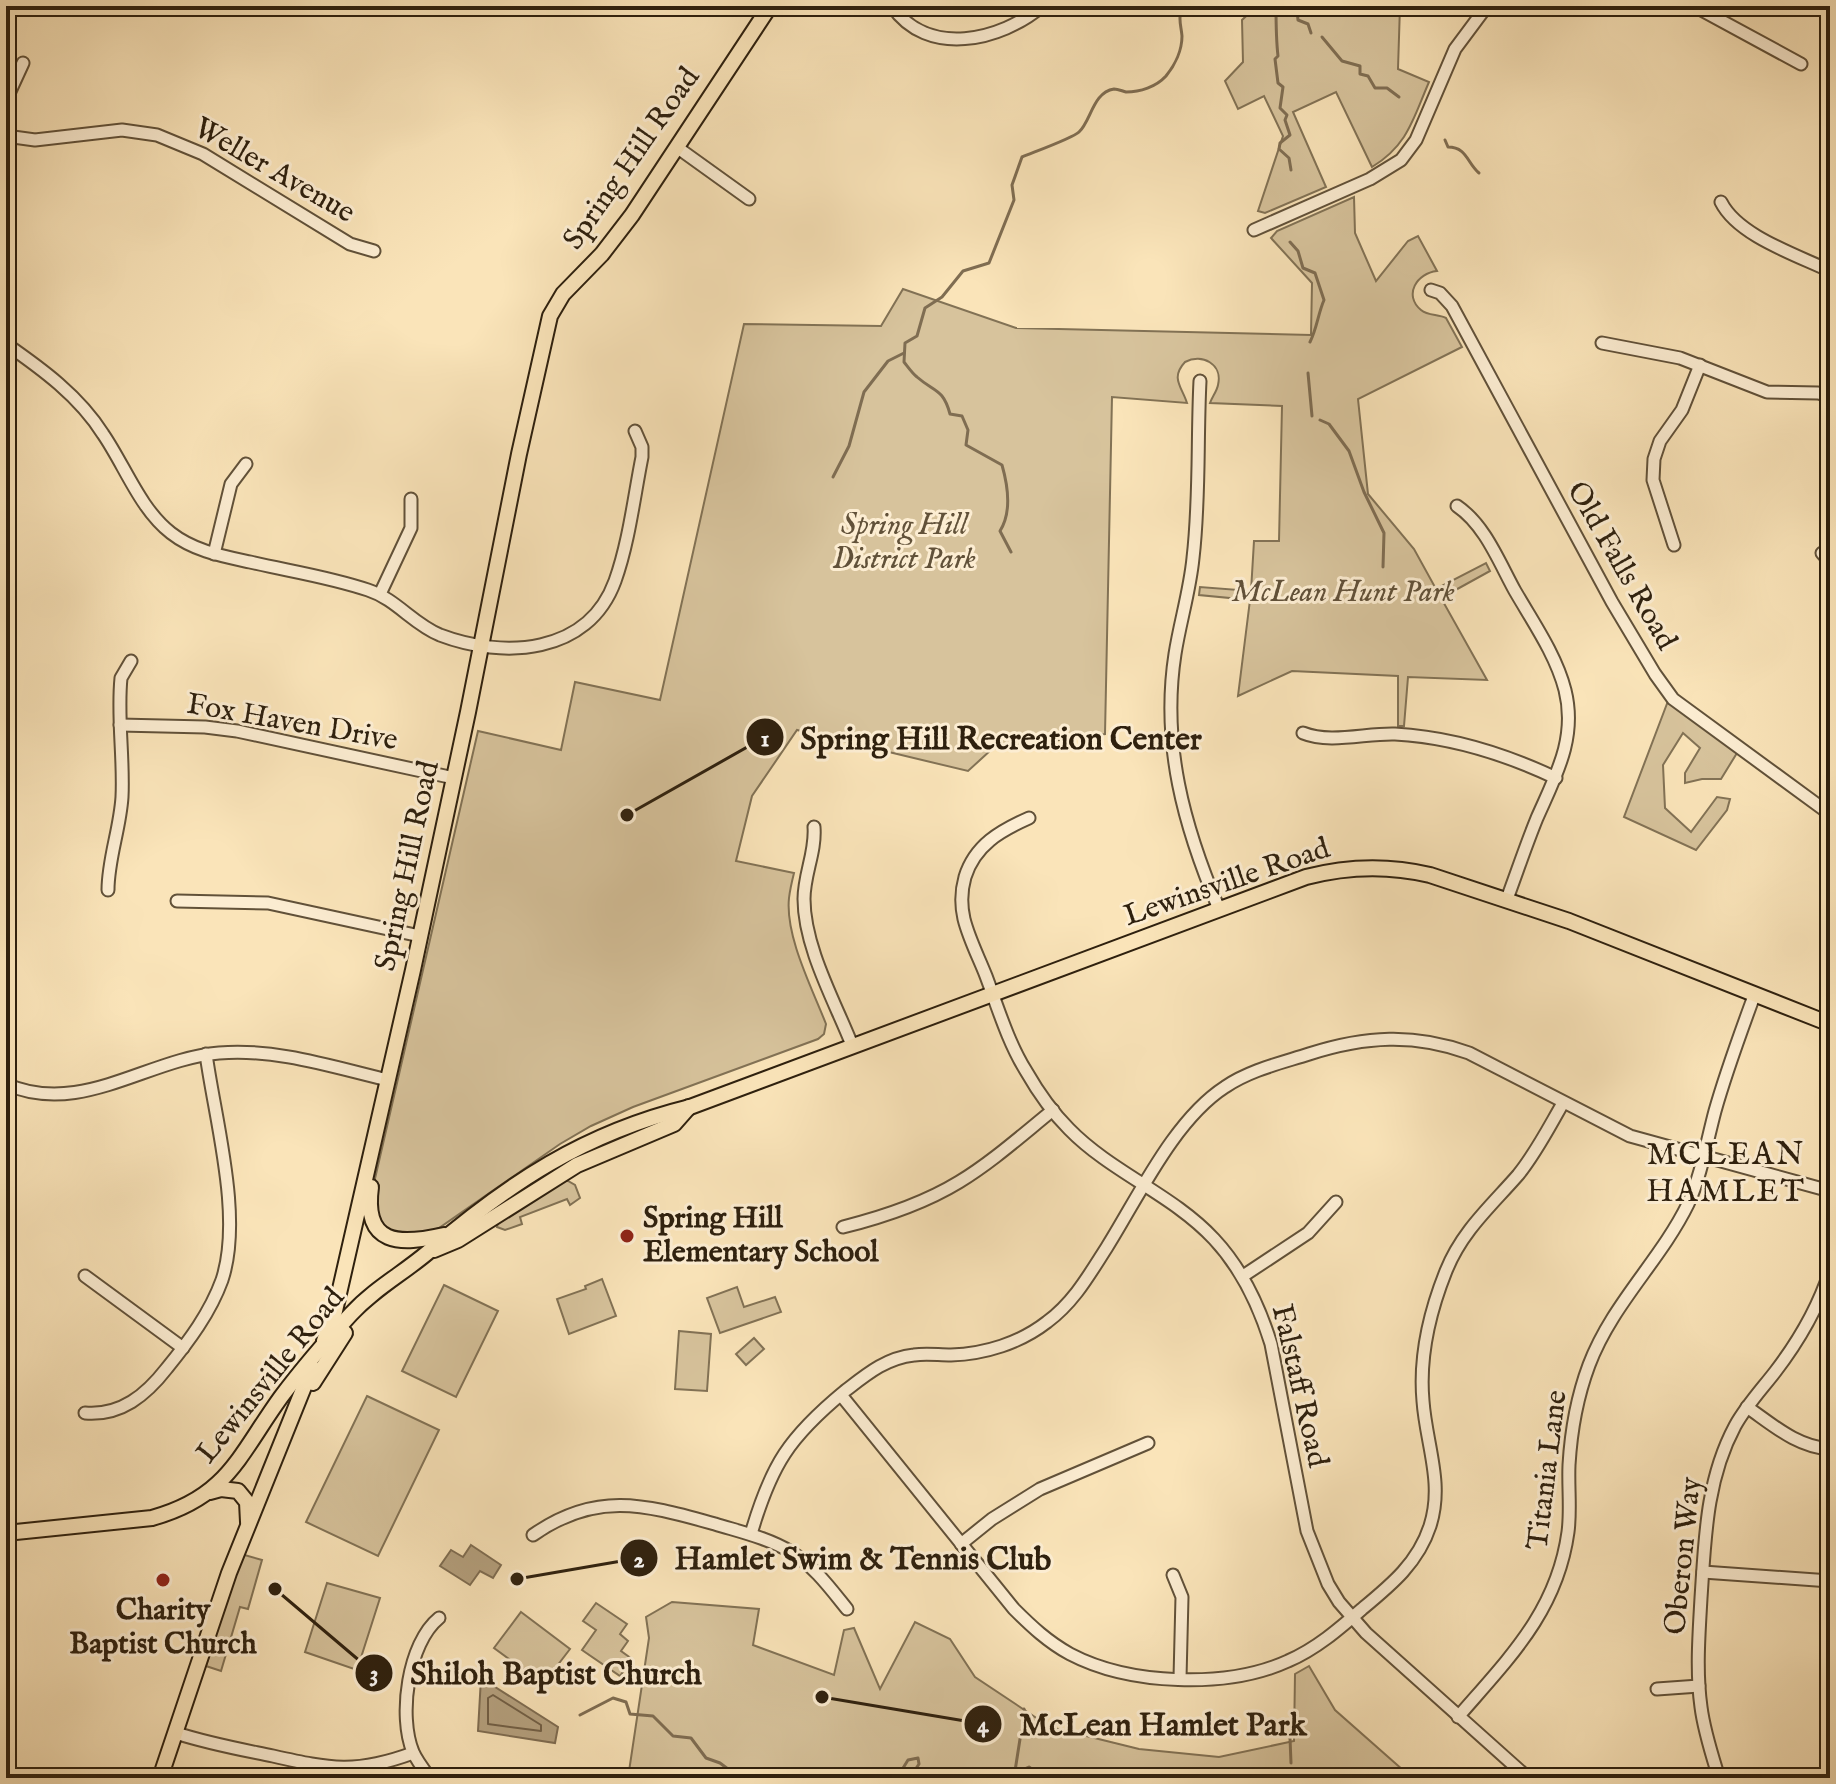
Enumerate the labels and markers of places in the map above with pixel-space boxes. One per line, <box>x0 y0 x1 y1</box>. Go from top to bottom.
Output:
callout: Spring Hill Recreation Center <box>745 709 1218 765</box>
place label: Spring Hill Elementary School <box>643 1200 879 1272</box>
marker: Spring Hill Elementary School <box>618 1227 636 1245</box>
callout: Hamlet Swim & Tennis Club <box>619 1530 1068 1586</box>
marker: Charity Baptist Church <box>154 1571 172 1589</box>
place label: Charity Baptist Church <box>69 1592 258 1664</box>
callout: Shiloh Baptist Church <box>354 1645 718 1701</box>
callout: McLean Hamlet Park <box>963 1696 1323 1752</box>

